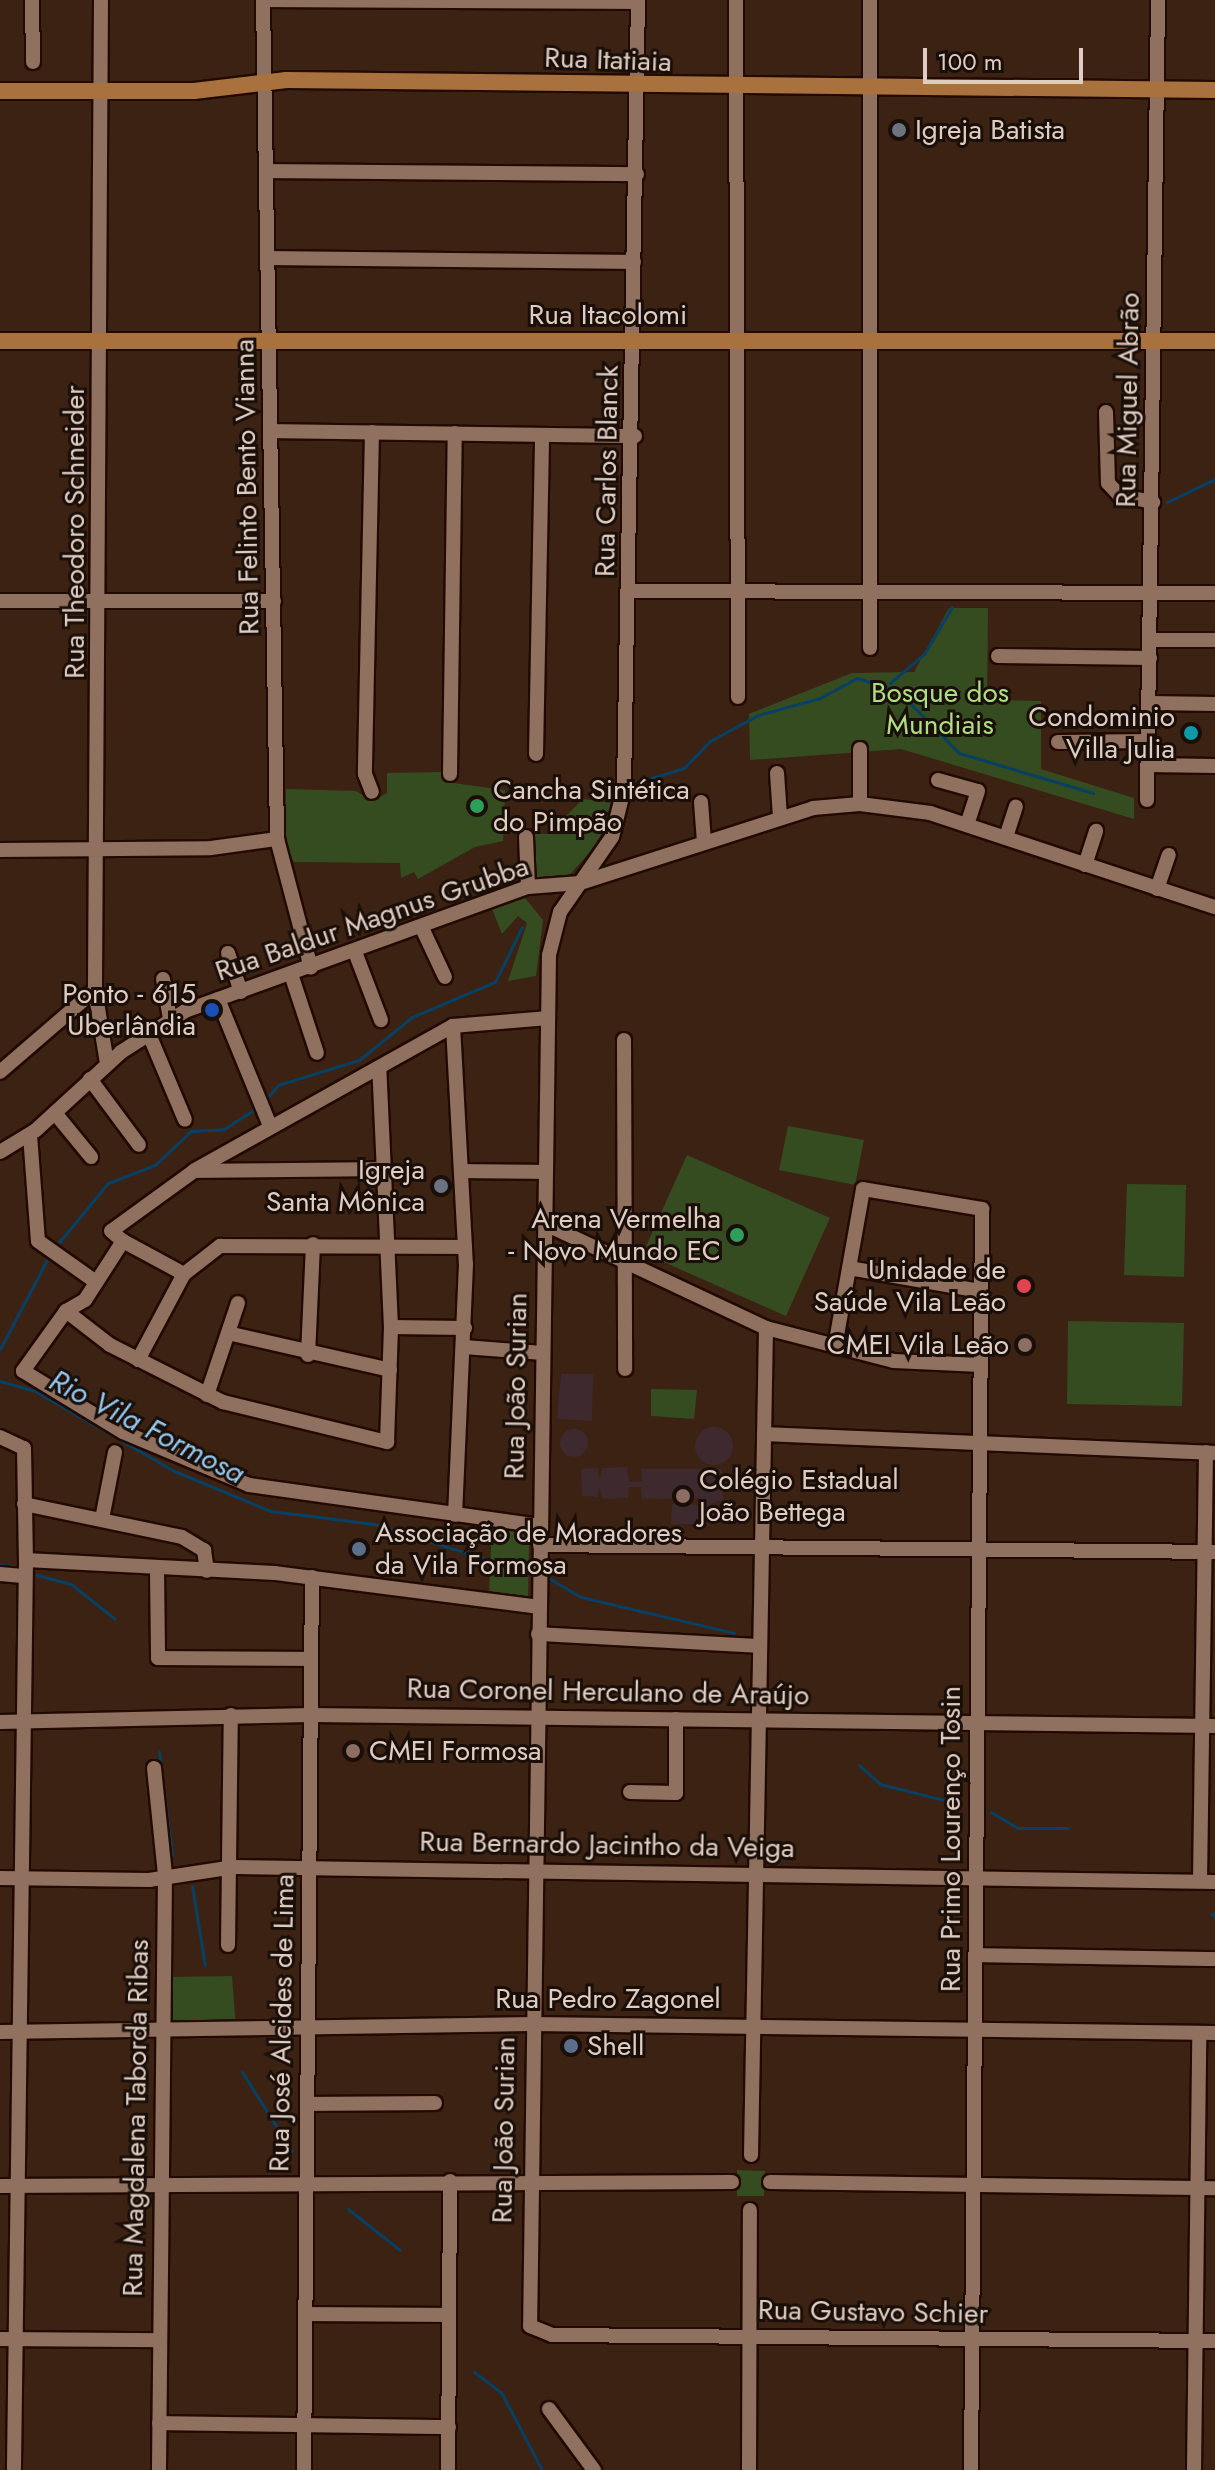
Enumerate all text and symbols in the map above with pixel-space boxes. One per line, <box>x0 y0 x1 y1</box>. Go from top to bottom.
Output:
scale bar <box>927 32 1087 82</box>
street label: Rua Itatiaia <box>544 41 672 79</box>
text: 100 m <box>937 44 1003 79</box>
place label: Igreja Batista <box>915 113 1065 147</box>
marker: Igreja Batista <box>890 121 908 139</box>
street label: Rua Miguel Abrão <box>1109 292 1147 508</box>
street label: Rua Itacolomi <box>529 298 687 332</box>
street label: Rua Felinto Bento Vianna <box>228 339 266 635</box>
street label: Rua Carlos Blanck <box>588 365 626 577</box>
street label: Rua Theodoro Schneider <box>58 385 92 679</box>
park label: Bosque dos Mundiais <box>871 676 1009 742</box>
place label: Condominio Villa Julia <box>1028 700 1175 766</box>
marker: Condominio Villa Julia <box>1182 724 1200 742</box>
place label: Cancha Sintética do Pimpão <box>493 773 690 839</box>
marker: Cancha Sintética do Pimpão <box>468 797 486 815</box>
street label: Rua Baldur Magnus Grubba <box>211 850 533 988</box>
place label: Ponto - 615 Uberlândia <box>62 977 196 1043</box>
marker: Ponto - 615 Uberlândia <box>203 1001 221 1019</box>
place label: Igreja Santa Mônica <box>266 1153 425 1219</box>
marker: Igreja Santa Mônica <box>432 1177 450 1195</box>
place label: Arena Vermelha - Novo Mundo EC <box>508 1202 721 1268</box>
marker: Arena Vermelha - Novo Mundo EC <box>728 1226 746 1244</box>
place label: Unidade de Saúde Vila Leão <box>814 1253 1006 1319</box>
marker: Unidade de Saúde Vila Leão <box>1013 1275 1035 1297</box>
street label: Rua João Surian <box>498 1292 534 1480</box>
place label: CMEI Vila Leão <box>827 1328 1009 1362</box>
marker: CMEI Vila Leão <box>1016 1336 1034 1354</box>
water label: Rio Vila Formosa <box>43 1362 251 1492</box>
place label: Colégio Estadual João Bettega <box>699 1463 899 1529</box>
marker: Colégio Estadual João Bettega <box>674 1487 692 1505</box>
place label: Associação de Moradores da Vila Formosa <box>375 1516 682 1582</box>
marker: Associação de Moradores da Vila Formosa <box>350 1540 368 1558</box>
street label: Rua Coronel Herculano de Araújo <box>407 1672 809 1712</box>
street label: Rua Primo Lourenço Tosin <box>934 1686 968 1992</box>
place label: CMEI Formosa <box>369 1734 541 1768</box>
marker: CMEI Formosa <box>344 1742 362 1760</box>
street label: Rua Bernardo Jacintho da Veiga <box>419 1825 795 1865</box>
street label: Rua José Alcides de Lima <box>263 1874 301 2172</box>
street label: Rua Magdalena Taborda Ribas <box>116 1939 156 2297</box>
street label: Rua Pedro Zagonel <box>495 1982 721 2016</box>
place label: Shell <box>587 2029 644 2063</box>
street label: Rua João Surian <box>486 2036 522 2224</box>
marker: Shell <box>562 2037 580 2055</box>
street label: Rua Gustavo Schier <box>758 2293 988 2331</box>

